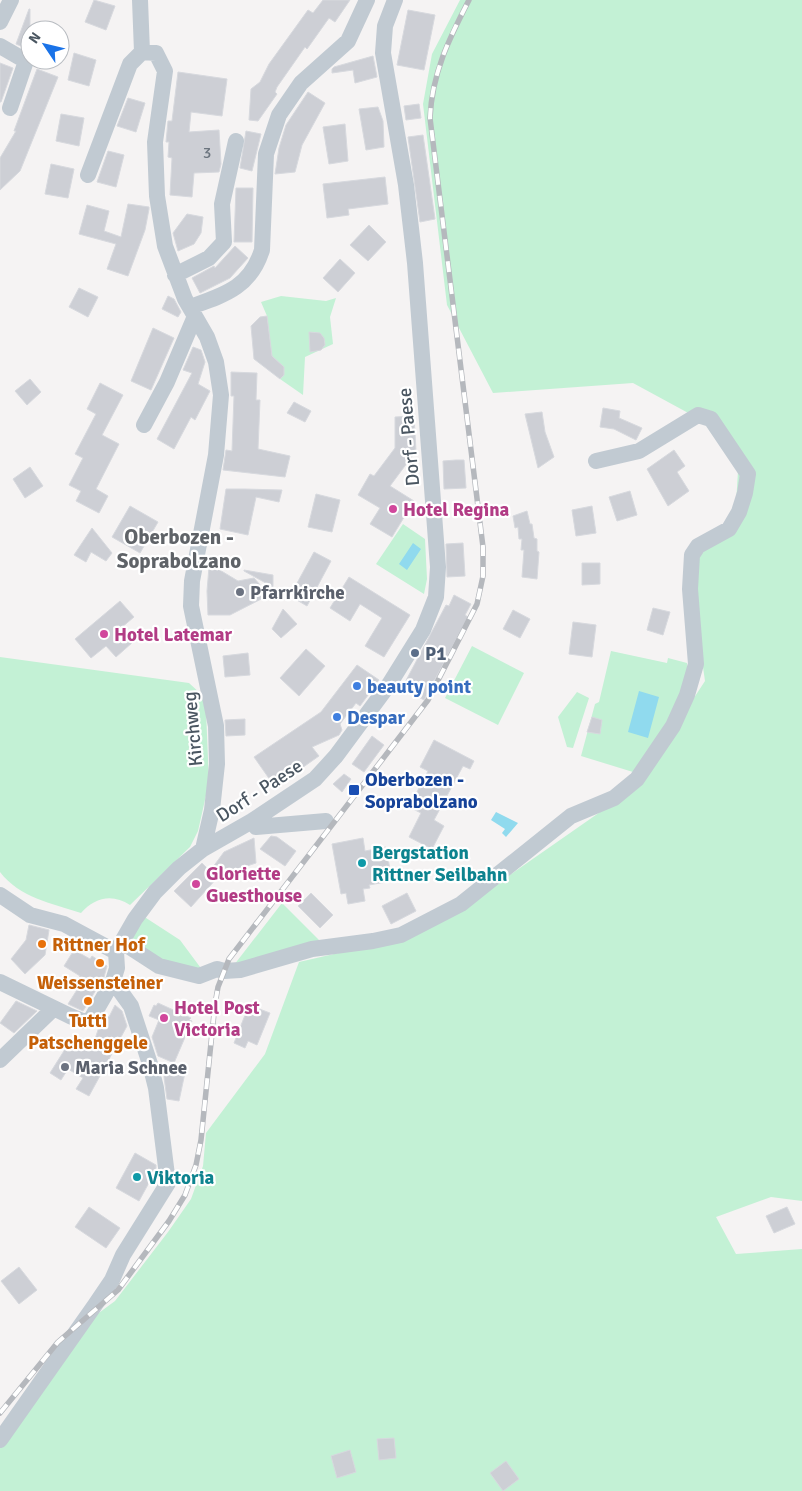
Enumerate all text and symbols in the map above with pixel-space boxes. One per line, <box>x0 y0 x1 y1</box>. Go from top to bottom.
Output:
north arrow <box>20 20 70 70</box>
text: N <box>25 29 45 47</box>
house number: 3 <box>203 143 211 163</box>
street label: Dorf - Paese <box>393 387 425 487</box>
place label: Hotel Regina <box>403 498 510 522</box>
marker: Hotel Regina <box>387 503 399 515</box>
district label: Oberbozen - Soprabolzano <box>117 524 241 574</box>
place label: Pfarrkirche <box>250 581 345 605</box>
marker: Pfarrkirche <box>234 586 246 598</box>
place label: Hotel Latemar <box>114 623 233 647</box>
marker: Hotel Latemar <box>98 628 110 640</box>
place label: P1 <box>425 642 446 666</box>
marker: P1 <box>409 647 421 659</box>
place label: beauty point <box>367 675 471 699</box>
marker: beauty point <box>351 680 363 692</box>
street label: Kirchweg <box>178 690 208 767</box>
place label: Despar <box>347 706 406 730</box>
marker: Despar <box>331 711 343 723</box>
street label: Dorf - Paese <box>212 754 307 828</box>
place label: Oberbozen - Soprabolzano <box>365 768 478 814</box>
marker: Oberbozen - Soprabolzano <box>347 783 361 797</box>
place label: Bergstation Rittner Seilbahn <box>372 841 507 887</box>
marker: Bergstation Rittner Seilbahn <box>356 857 368 869</box>
place label: Gloriette Guesthouse <box>206 862 302 908</box>
marker: Gloriette Guesthouse <box>190 878 202 890</box>
place label: Rittner Hof <box>52 933 146 957</box>
marker: Rittner Hof <box>36 938 48 950</box>
marker: Weissensteiner <box>94 957 106 969</box>
place label: Weissensteiner <box>37 971 163 995</box>
marker: Tutti Patschenggele <box>82 995 94 1007</box>
place label: Hotel Post Victoria <box>174 996 260 1042</box>
place label: Tutti Patschenggele <box>28 1009 148 1055</box>
marker: Hotel Post Victoria <box>158 1012 170 1024</box>
place label: Maria Schnee <box>75 1056 187 1080</box>
marker: Maria Schnee <box>59 1061 71 1073</box>
place label: Viktoria <box>147 1166 215 1190</box>
marker: Viktoria <box>131 1171 143 1183</box>

